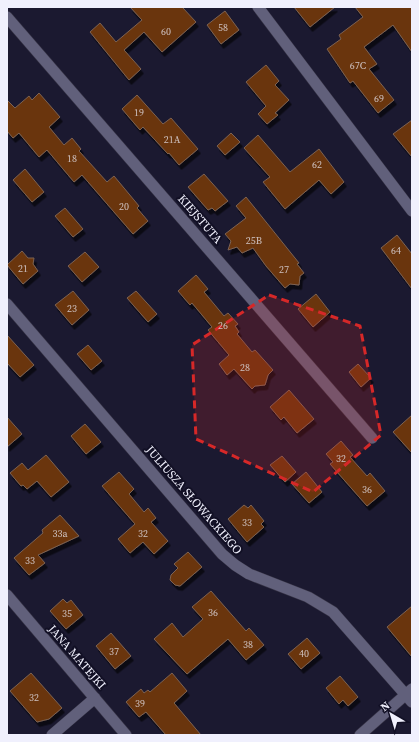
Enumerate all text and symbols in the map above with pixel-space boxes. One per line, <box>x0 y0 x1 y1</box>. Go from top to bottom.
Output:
house number: 58 <box>218 21 228 34</box>
house number: 60 <box>161 25 171 38</box>
house number: 67C <box>350 59 366 72</box>
house number: 69 <box>374 92 384 105</box>
house number: 19 <box>134 106 144 119</box>
house number: 21A <box>164 133 181 146</box>
house number: 18 <box>67 152 77 165</box>
house number: 62 <box>312 158 322 171</box>
street label: KIEJSTUTA <box>174 191 226 247</box>
house number: 20 <box>119 200 129 213</box>
house number: 25B <box>246 234 262 247</box>
house number: 64 <box>391 244 401 257</box>
house number: 21 <box>18 262 28 275</box>
house number: 27 <box>279 263 289 276</box>
house number: 23 <box>67 302 77 315</box>
house number: 26 <box>218 319 228 332</box>
house number: 28 <box>240 361 250 374</box>
street label: JULIUSZA SŁOWACKIEGO <box>142 441 246 558</box>
house number: 32 <box>336 452 346 465</box>
house number: 36 <box>362 483 372 496</box>
house number: 33 <box>242 516 252 529</box>
house number: 33a <box>52 527 68 540</box>
house number: 32 <box>138 527 148 540</box>
house number: 33 <box>25 554 35 567</box>
house number: 36 <box>208 606 218 619</box>
house number: 35 <box>62 607 72 620</box>
street label: JANA MATEJKI <box>44 621 109 693</box>
house number: 38 <box>243 638 253 651</box>
house number: 37 <box>109 645 119 658</box>
house number: 40 <box>299 647 309 660</box>
house number: 32 <box>29 691 39 704</box>
north arrow <box>371 694 411 734</box>
house number: 39 <box>135 697 145 710</box>
text: N <box>377 698 393 715</box>

